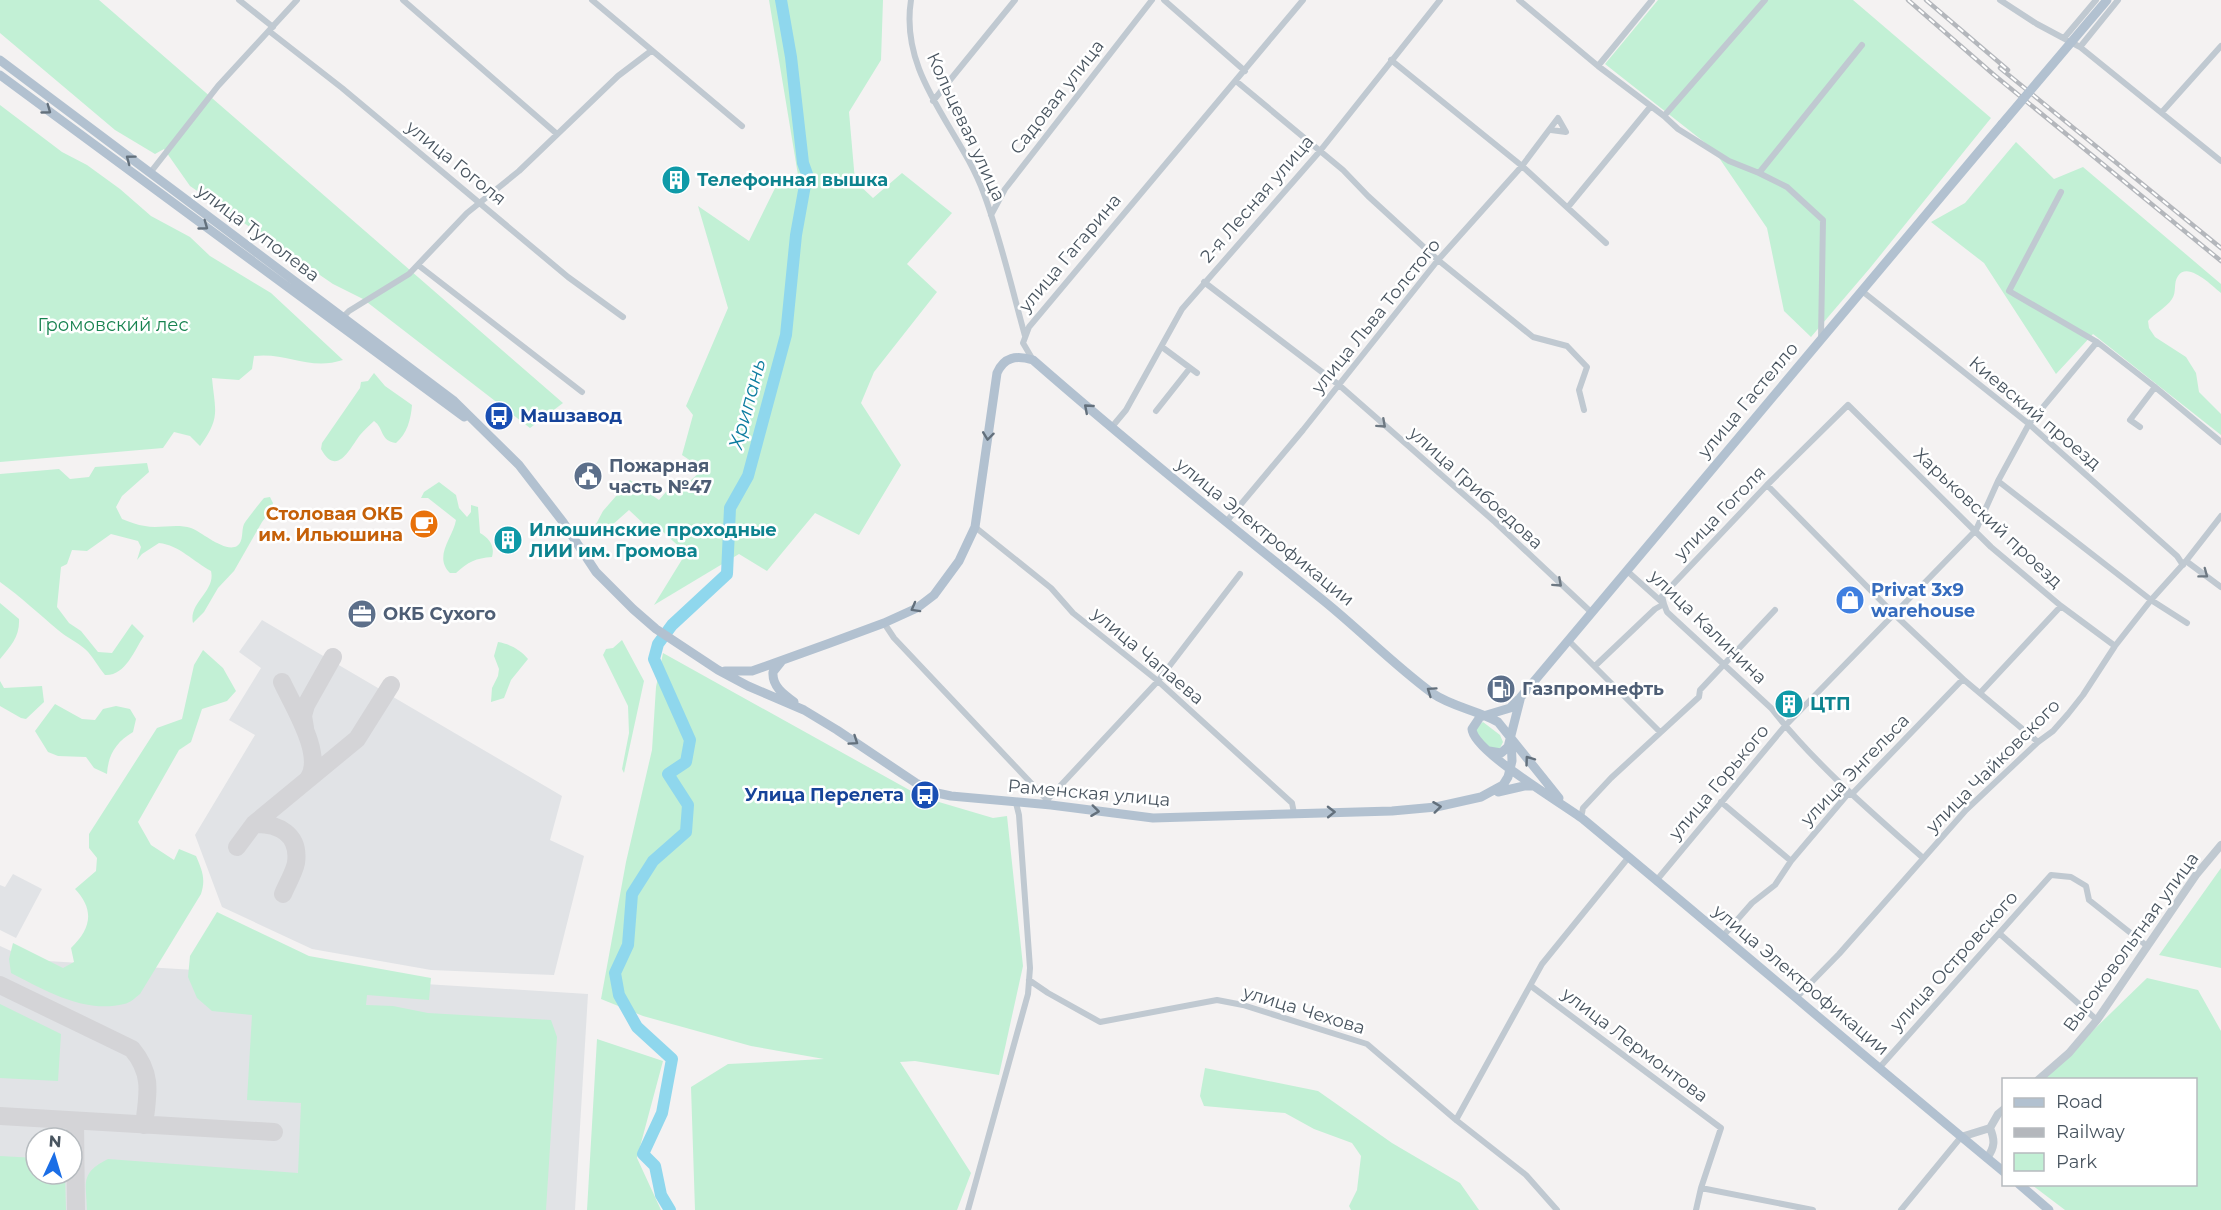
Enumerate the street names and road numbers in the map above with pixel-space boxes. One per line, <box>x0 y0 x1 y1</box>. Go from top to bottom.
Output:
street label: Садовая улица <box>1005 35 1109 159</box>
street label: Кольцевая улица <box>922 49 1010 205</box>
street label: улица Гоголя <box>401 115 510 210</box>
street label: 2-я Лесная улица <box>1196 131 1318 267</box>
street label: улица Туполева <box>191 179 324 286</box>
street label: улица Гагарина <box>1013 189 1126 317</box>
street label: улица Льва Толстого <box>1306 234 1445 399</box>
street label: улица Гастелло <box>1693 338 1803 463</box>
street label: Киевский проезд <box>1965 351 2106 475</box>
street label: улица Грибоедова <box>1404 421 1548 554</box>
street label: Харьковский проезд <box>1909 443 2067 593</box>
street label: улица Электрофикации <box>1171 453 1358 611</box>
street label: улица Гоголя <box>1669 461 1770 565</box>
street label: улица Калинина <box>1644 565 1771 689</box>
street label: улица Чапаева <box>1087 602 1208 709</box>
street label: улица Чайковского <box>1921 694 2065 838</box>
street label: улица Энгельса <box>1795 710 1914 831</box>
street label: улица Горького <box>1664 720 1774 845</box>
street label: Раменская улица <box>1007 775 1171 811</box>
street label: Высоковольтная улица <box>2058 848 2204 1036</box>
street label: улица Островского <box>1885 886 2023 1036</box>
street label: улица Электрофикации <box>1708 899 1893 1060</box>
street label: улица Чехова <box>1239 981 1368 1039</box>
street label: улица Лермонтова <box>1557 982 1712 1107</box>

